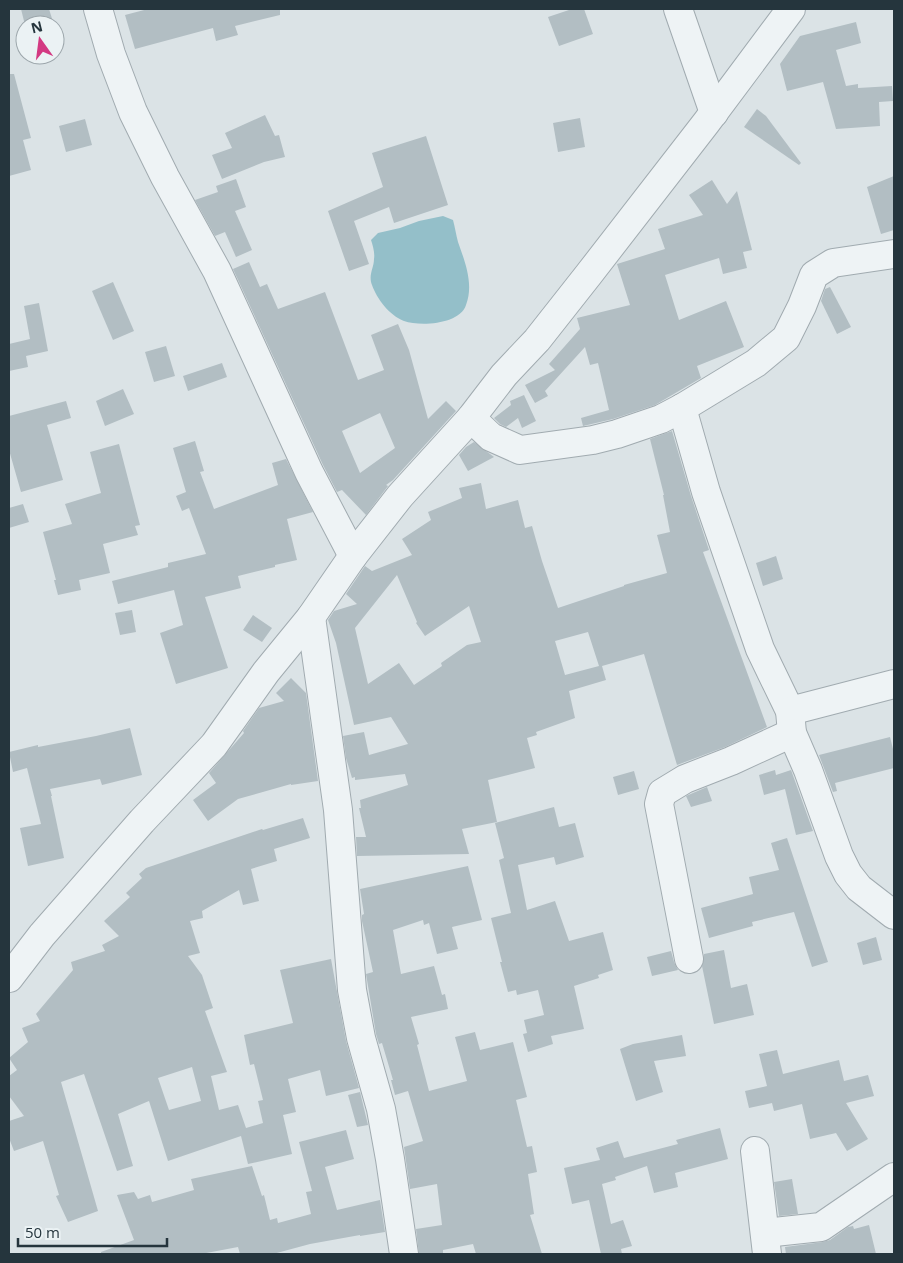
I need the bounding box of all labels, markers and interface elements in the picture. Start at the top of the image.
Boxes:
north arrow [15,15,65,65]
text: N [29,16,45,37]
scale bar [18,1216,166,1248]
text: 50 m [25,1222,60,1242]

